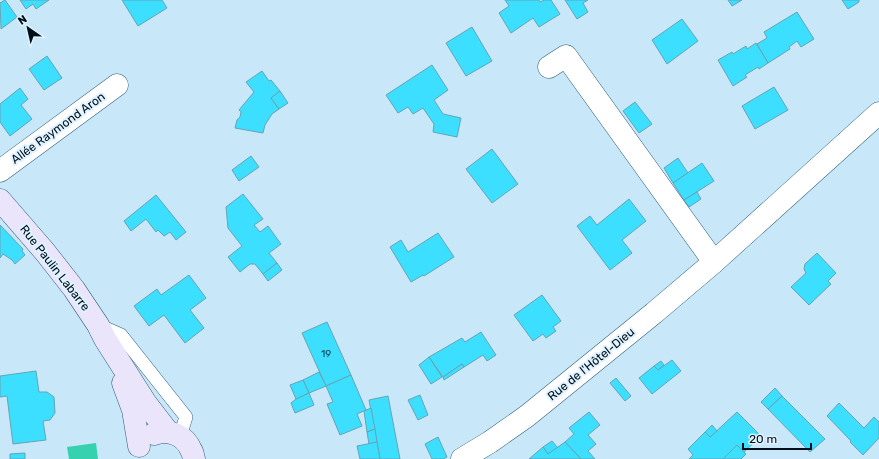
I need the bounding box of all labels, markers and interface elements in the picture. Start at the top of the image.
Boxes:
north arrow [8,8,48,48]
text: N [16,12,30,28]
street label: Allée Raymond Aron [8,89,108,167]
street label: Rue Paulin Labarre [17,222,93,314]
street label: Rue de l'Hôtel-Dieu [545,325,637,403]
house number: 19 [321,348,331,360]
scale bar [743,425,811,451]
text: 20 m [749,432,777,446]

